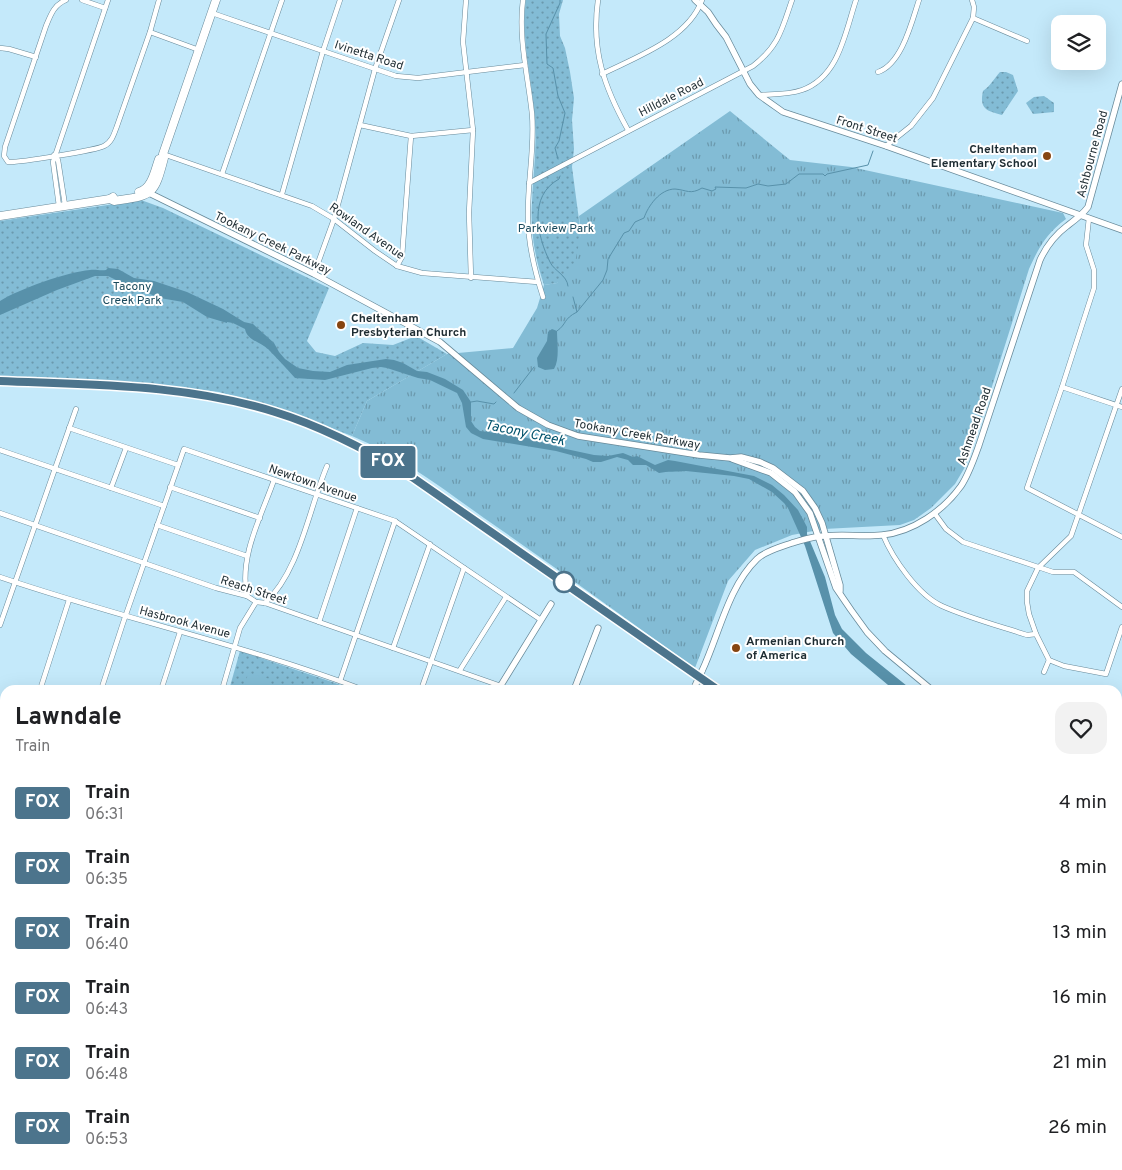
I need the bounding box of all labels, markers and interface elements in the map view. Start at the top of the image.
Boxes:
map controls [1051,15,1106,70]
button: layers [1051,15,1106,70]
street label: Ivinetta Road [332,37,405,75]
street label: Hilldale Road [636,75,707,121]
street label: Ashbourne Road [1074,109,1112,200]
street label: Front Street [834,112,900,147]
place label: Cheltenham Elementary School [931,142,1037,172]
marker: Cheltenham Elementary School [1041,150,1053,162]
street label: Rowland Avenue [326,200,407,264]
street label: Tookany Creek Parkway [211,209,334,279]
park label: Parkview Park [518,221,594,237]
park label: Tacony Creek Park [102,279,162,309]
place label: Cheltenham Presbyterian Church [351,311,466,341]
marker: Cheltenham Presbyterian Church [335,319,347,331]
street label: Ashmead Road [954,385,996,467]
street label: Tookany Creek Parkway [572,416,701,454]
water label: Tacony Creek [483,417,567,450]
line badge: FOX [359,446,417,478]
text: FOX [370,450,406,473]
street label: Newtown Avenue [266,461,359,507]
unlabelled marker [553,571,575,593]
street label: Reach Street [218,573,289,609]
street label: Hasbrook Avenue [138,603,232,643]
place label: Armenian Church of America [746,634,844,664]
marker: Armenian Church of America [730,642,742,654]
button: heart [1055,702,1107,754]
text: Lawndale [15,703,122,733]
text: Train [15,737,50,757]
text: Train [85,781,130,805]
text: FOX [25,791,60,814]
text: 4 min [1059,791,1107,815]
text: 06:31 [85,805,124,825]
text: Train [85,846,130,870]
text: FOX [25,856,60,879]
text: 8 min [1059,856,1107,880]
text: 06:35 [85,870,128,890]
text: Train [85,911,130,935]
text: FOX [25,921,60,944]
text: 13 min [1052,921,1107,945]
text: 06:40 [85,935,129,955]
text: Train [85,976,130,1000]
text: FOX [25,986,60,1009]
text: 16 min [1052,986,1107,1010]
text: 06:43 [85,1000,128,1020]
text: Train [85,1041,130,1065]
text: FOX [25,1051,60,1074]
text: 21 min [1052,1051,1107,1075]
text: 06:48 [85,1065,128,1085]
text: Train [85,1106,130,1130]
text: FOX [25,1116,60,1139]
text: 26 min [1048,1116,1107,1140]
text: 06:53 [85,1130,128,1150]

